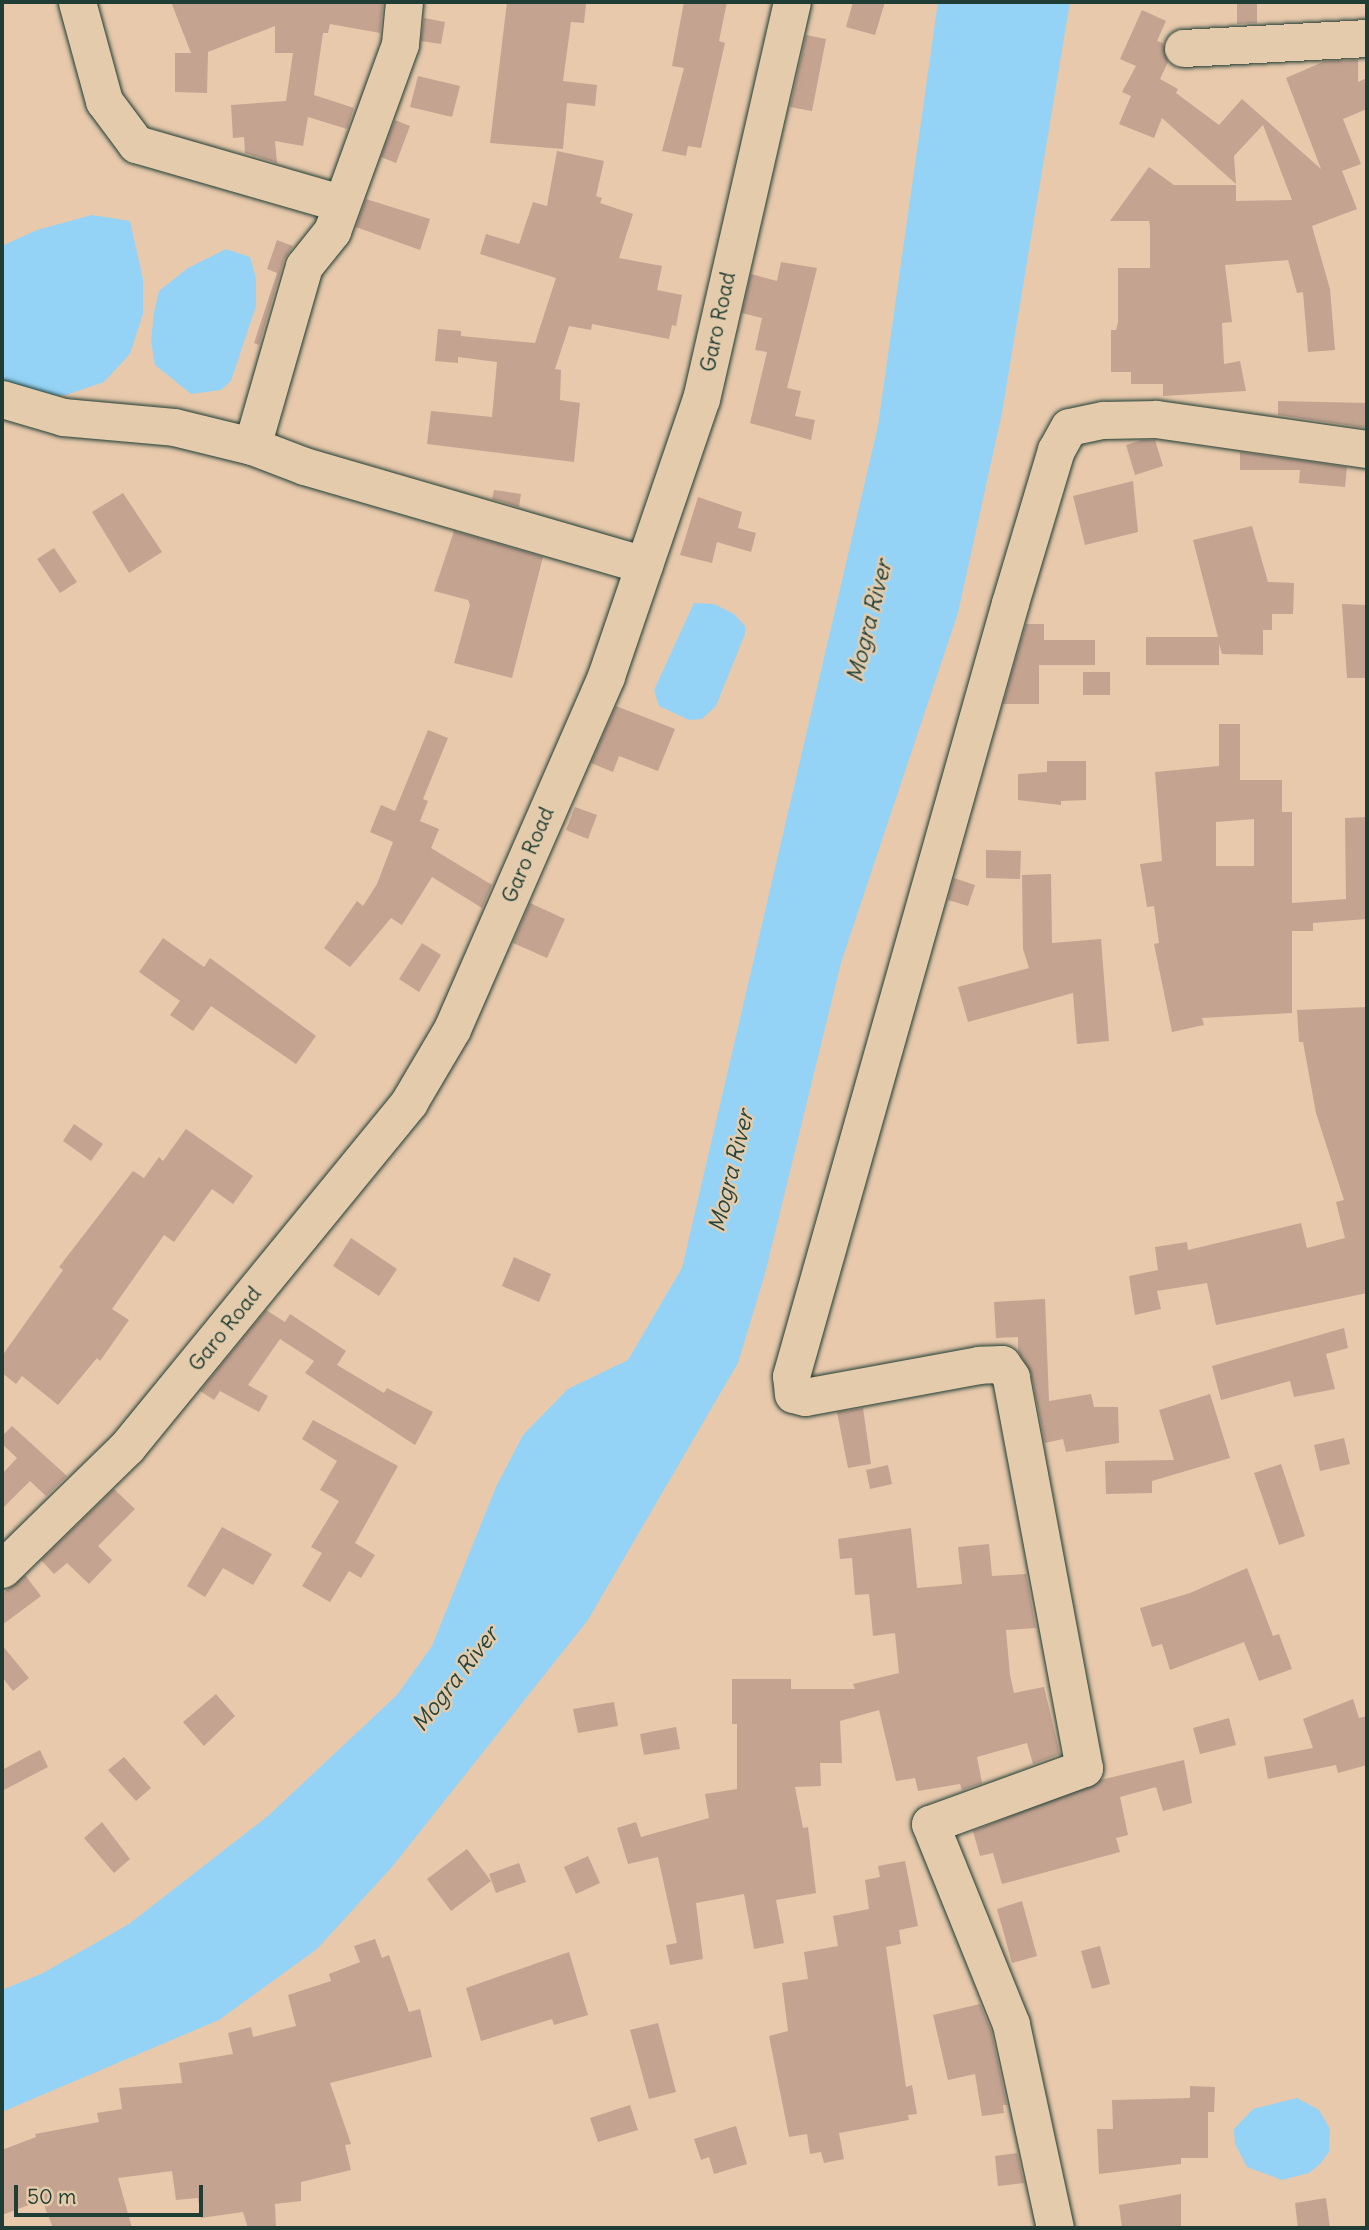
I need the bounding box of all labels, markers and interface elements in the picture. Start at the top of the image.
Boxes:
street label: Garo Road [695,270,741,374]
water label: Mogra River [841,557,897,685]
street label: Garo Road [497,803,559,907]
water label: Mogra River [703,1107,759,1235]
street label: Garo Road [183,1282,267,1376]
water label: Mogra River [406,1621,504,1737]
scale bar [18,2170,206,2214]
text: 50 m [27,2183,76,2210]

